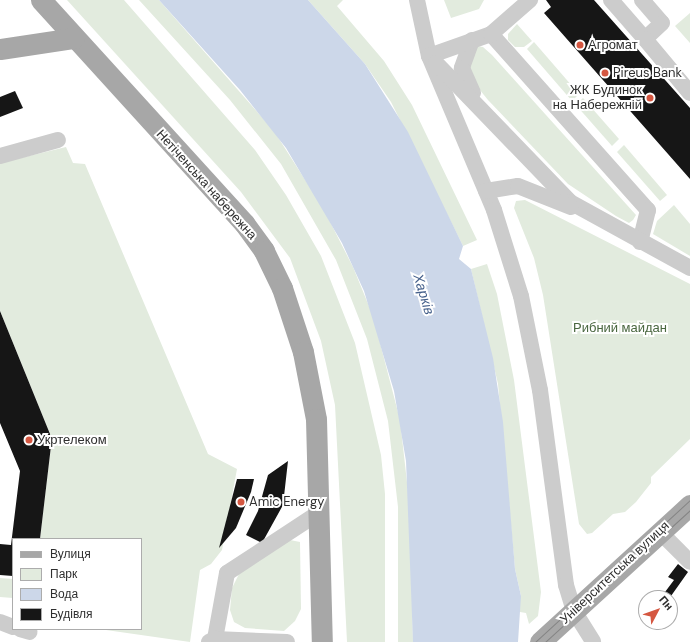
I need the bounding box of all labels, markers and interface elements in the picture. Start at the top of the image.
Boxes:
place label: Агромат [588,37,638,53]
marker: Агромат [575,40,585,50]
place label: Pireus Bank [613,65,682,81]
marker: Pireus Bank [600,68,610,78]
place label: ЖК Будинок на Набережній [553,83,642,114]
marker: ЖК Будинок на Набережній [645,93,655,103]
street label: Нетіченська набережна [153,127,259,243]
water label: Харків [410,271,438,317]
park label: Рибний майдан [573,320,667,336]
place label: Укртелеком [37,432,107,448]
marker: Укртелеком [24,435,34,445]
place label: Amic Energy [249,494,325,510]
marker: Amic Energy [236,497,246,507]
street label: Університетська вулиця [557,518,673,628]
legend [12,538,142,630]
text: Вулиця [50,546,91,562]
text: Парк [50,566,77,582]
text: Вода [50,586,78,602]
north arrow [638,590,678,630]
text: Пн [656,593,676,613]
text: Будівля [50,606,92,622]

